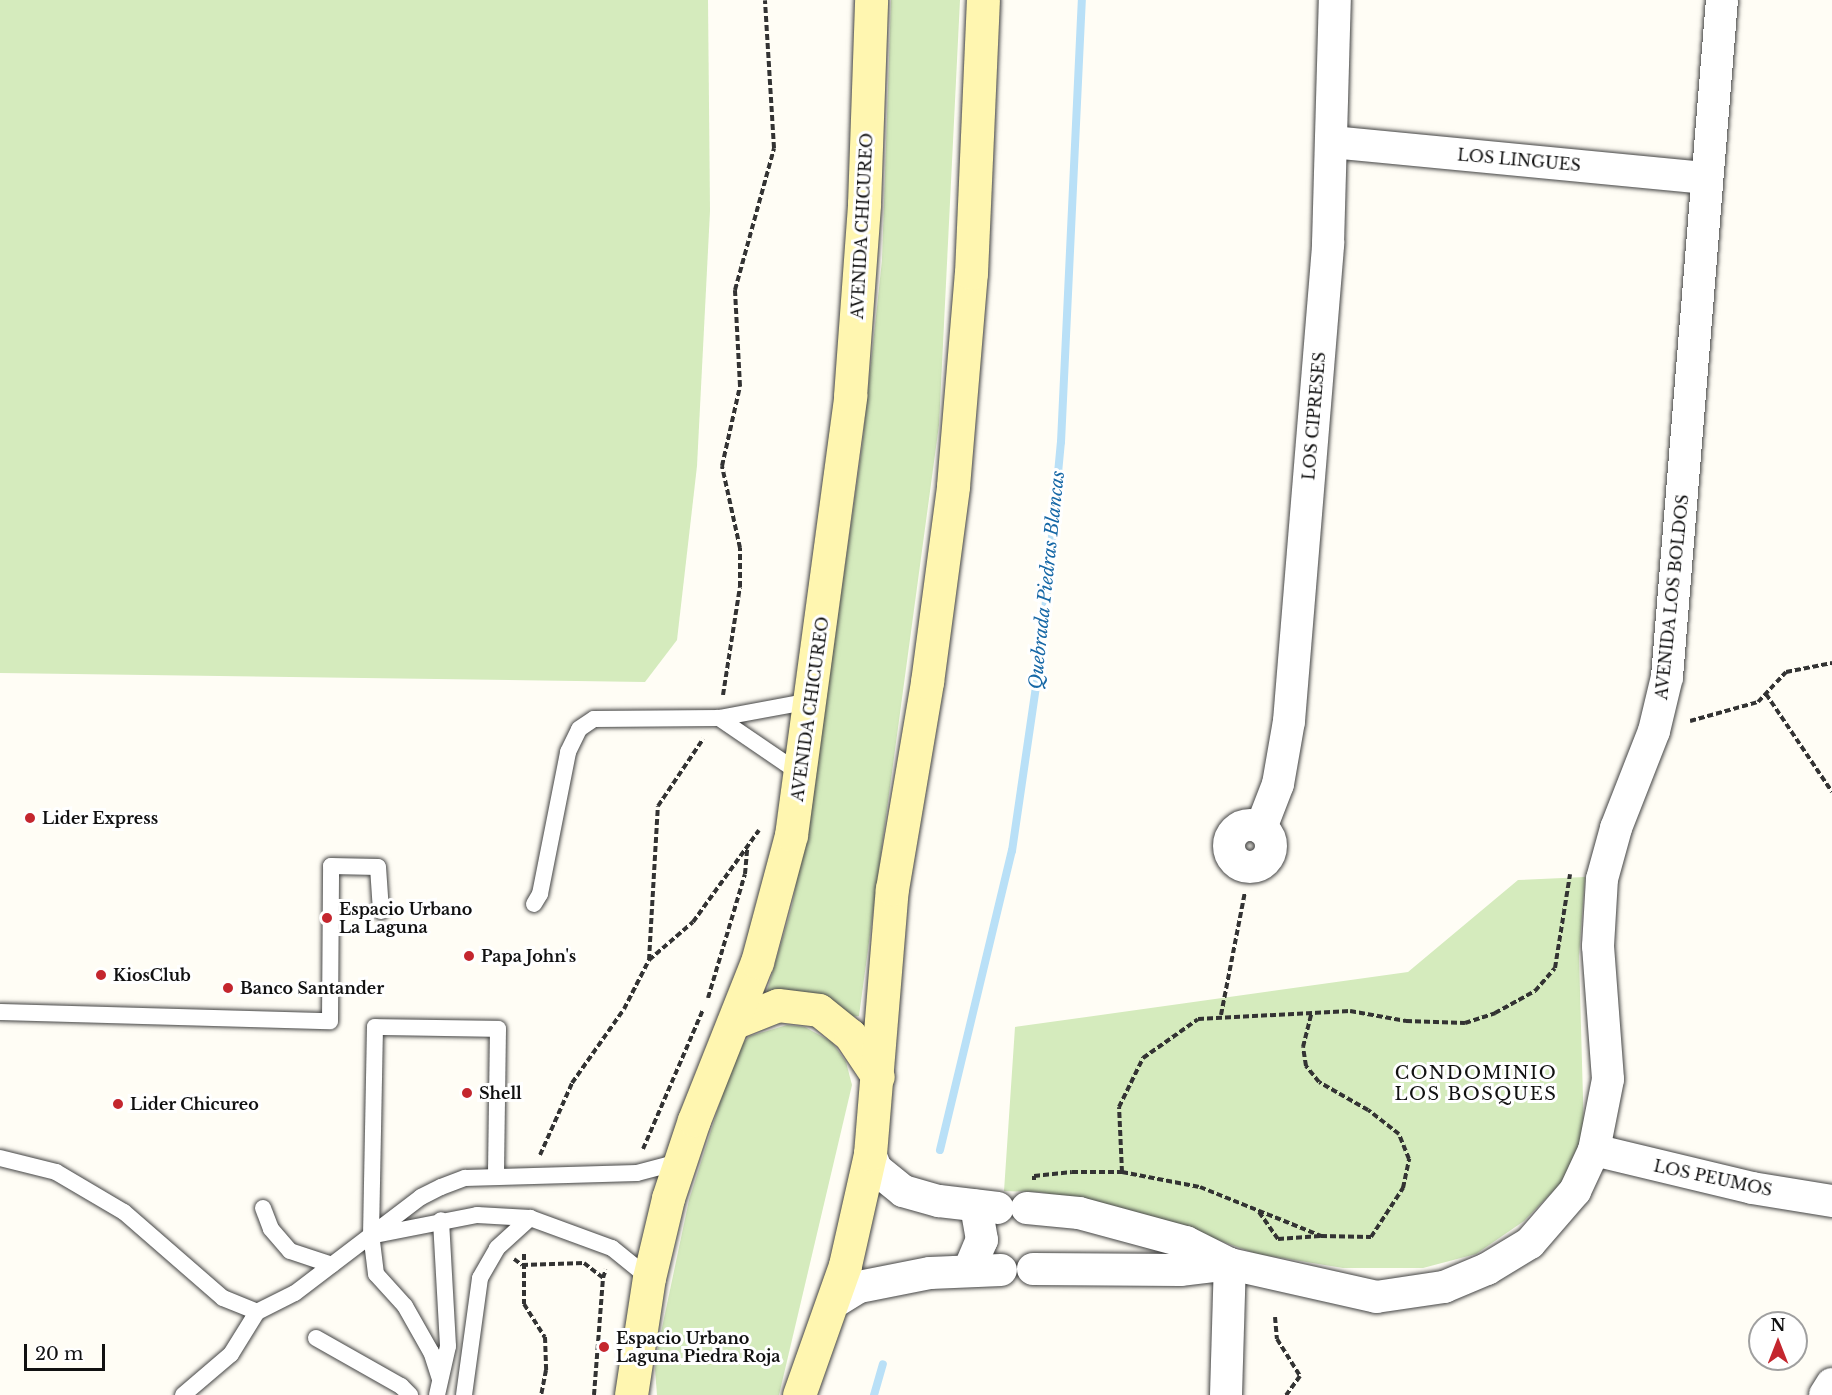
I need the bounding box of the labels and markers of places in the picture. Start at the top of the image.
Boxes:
place label: Lider Express [42,808,158,828]
marker: Lider Express [23,811,37,825]
place label: Espacio Urbano La Laguna [339,899,472,937]
marker: Espacio Urbano La Laguna [320,911,334,925]
place label: Papa John's [481,946,576,966]
marker: Papa John's [462,949,476,963]
place label: KiosClub [113,965,191,985]
marker: KiosClub [94,968,108,982]
place label: Banco Santander [240,978,384,998]
marker: Banco Santander [221,981,235,995]
place label: Shell [479,1083,522,1103]
marker: Shell [460,1086,474,1100]
place label: Lider Chicureo [130,1094,259,1114]
marker: Lider Chicureo [111,1097,125,1111]
place label: Espacio Urbano Laguna Piedra Roja [616,1328,780,1366]
marker: Espacio Urbano Laguna Piedra Roja [597,1340,611,1354]

